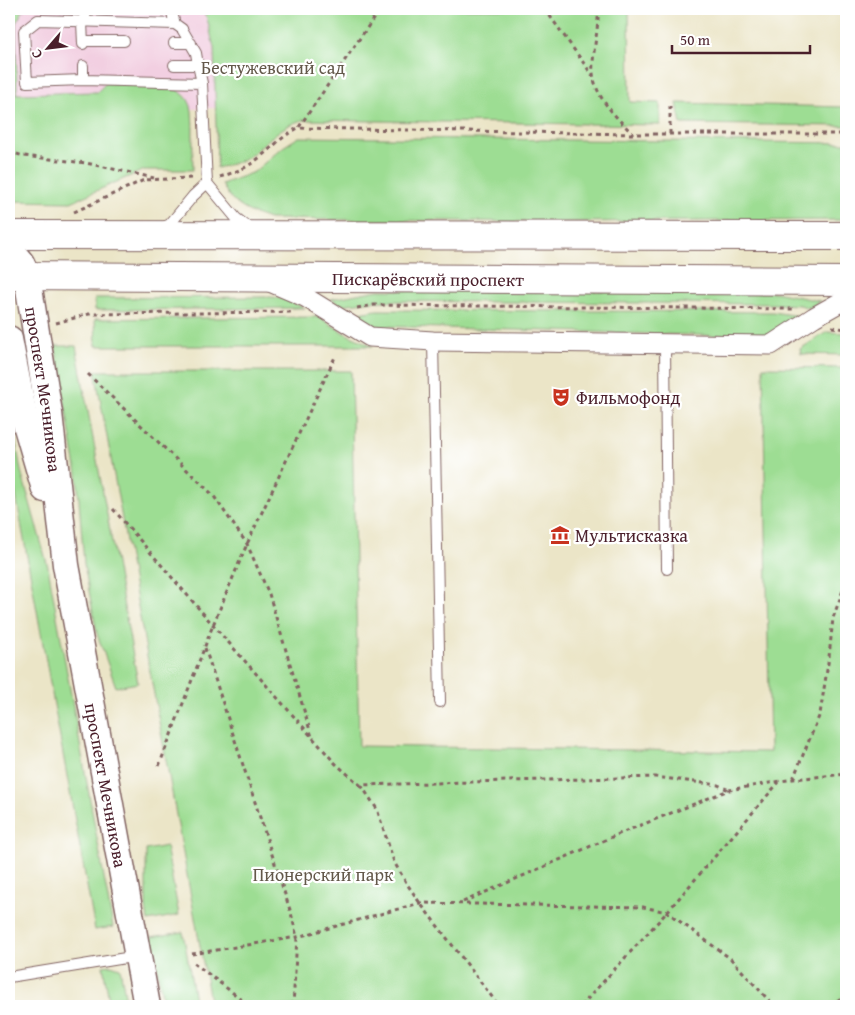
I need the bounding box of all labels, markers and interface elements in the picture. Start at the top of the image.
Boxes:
north arrow [22,22,72,72]
scale bar [672,22,810,54]
text: 50 m [680,29,711,50]
text: С [26,46,47,62]
park label: Бестужевский сад [201,54,345,81]
street label: Пискарёвский проспект [332,264,524,293]
street label: проспект Мечникова [19,304,69,474]
place label: Фильмофонд [576,384,681,411]
theatre icon: Фильмофонд [550,386,572,408]
place label: Мультисказка [575,522,688,549]
museum icon: Мультисказка [549,524,571,546]
street label: проспект Мечникова [78,700,135,870]
park label: Пионерский парк [253,861,394,888]

